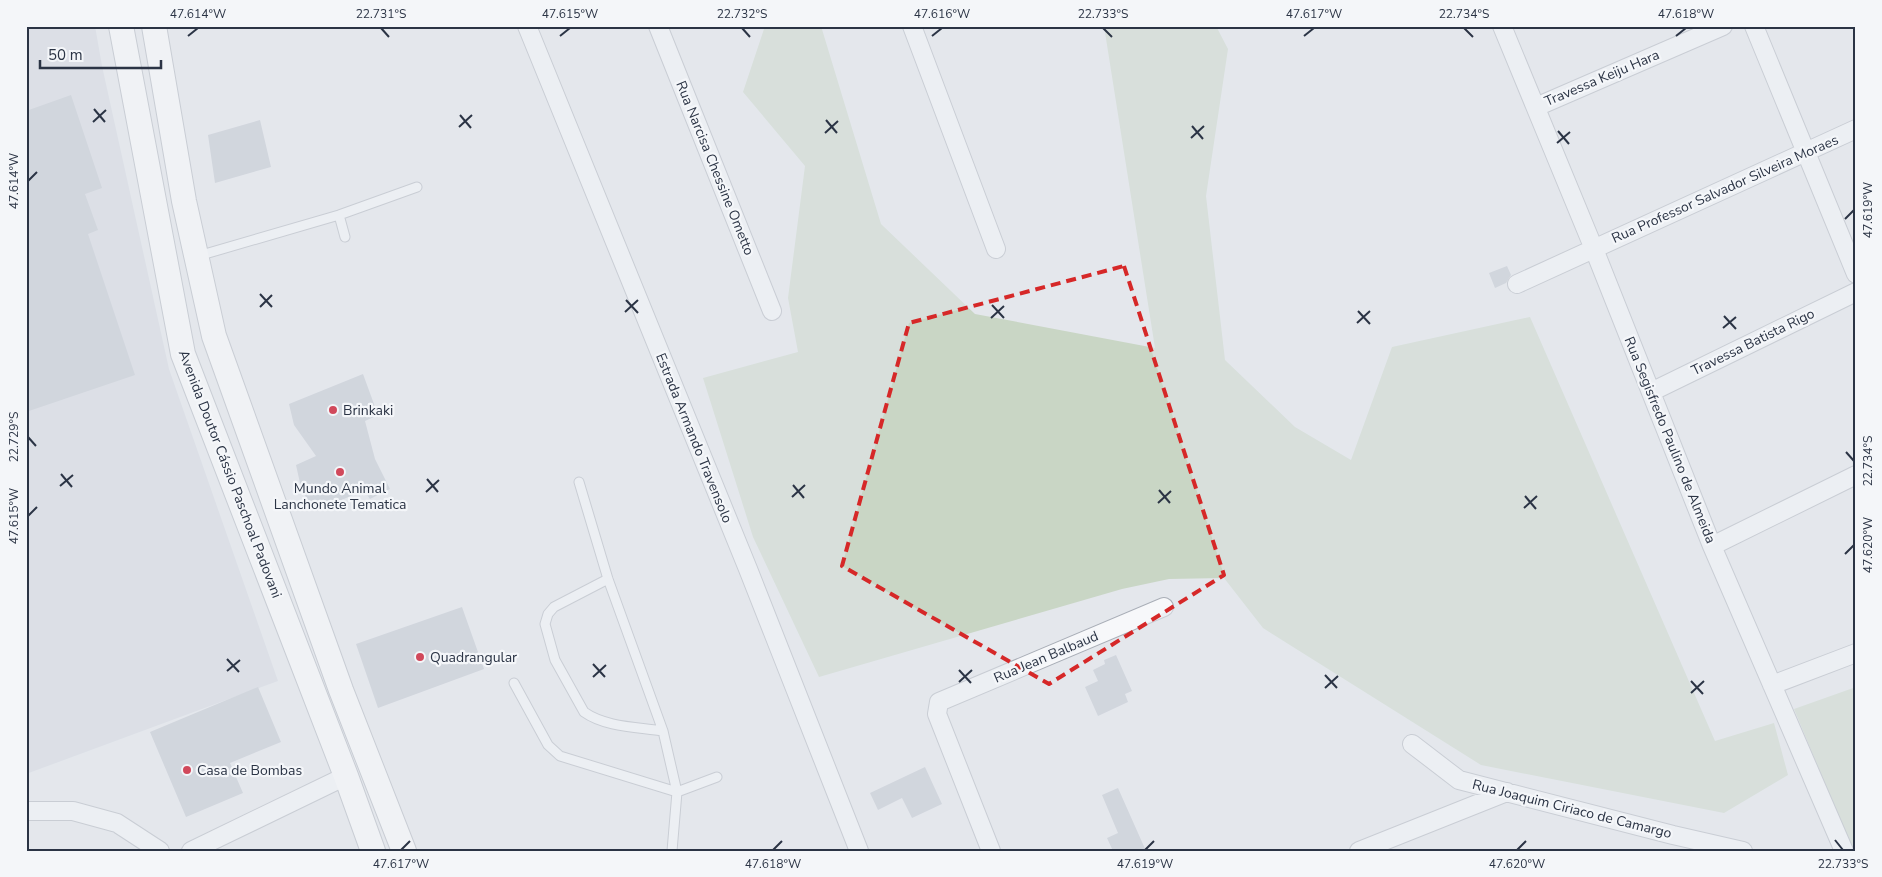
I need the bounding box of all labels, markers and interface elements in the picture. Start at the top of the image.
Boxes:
text: 47.614°W [170,6,226,22]
text: 22.731°S [356,6,406,22]
text: 47.615°W [542,6,598,22]
text: 22.732°S [717,6,767,22]
text: 47.616°W [914,6,970,22]
text: 22.733°S [1078,6,1128,22]
text: 47.617°W [1286,6,1342,22]
text: 22.734°S [1439,6,1489,22]
text: 47.618°W [1658,6,1714,22]
scale bar [40,38,161,70]
text: 50 m [48,45,83,65]
street label: Travessa Keiju Hara [1542,45,1662,111]
street label: Rua Narcisa Chessine Ometto [671,78,759,258]
street label: Rua Professor Salvador Silveira Moraes [1609,130,1842,248]
text: 47.614°W [6,153,22,209]
text: 47.619°W [1860,182,1876,238]
street label: Travessa Batista Rigo [1688,304,1818,380]
street label: Rua Segisfredo Paulino de Almeida [1620,334,1720,546]
street label: Avenida Doutor Cássio Paschoal Padovani [174,347,286,601]
street label: Estrada Armando Travensolo [651,350,737,526]
place label: Brinkaki [343,401,393,420]
marker: Brinkaki [327,404,339,416]
text: 22.729°S [6,412,22,462]
text: 22.734°S [1860,436,1876,486]
marker: Mundo Animal Lanchonete Tematica [334,466,346,478]
place label: Mundo Animal Lanchonete Tematica [274,479,406,514]
text: 47.615°W [6,488,22,544]
text: 47.620°W [1860,517,1876,573]
street label: Rua Jean Balbaud [991,626,1101,688]
place label: Quadrangular [430,648,517,667]
marker: Quadrangular [414,651,426,663]
place label: Casa de Bombas [197,761,302,780]
marker: Casa de Bombas [181,764,193,776]
street label: Rua Joaquim Ciriaco de Camargo [1470,775,1674,843]
text: 47.617°W [373,856,429,872]
text: 47.618°W [745,856,801,872]
text: 47.619°W [1117,856,1173,872]
text: 47.620°W [1489,856,1545,872]
text: 22.733°S [1818,856,1868,872]

